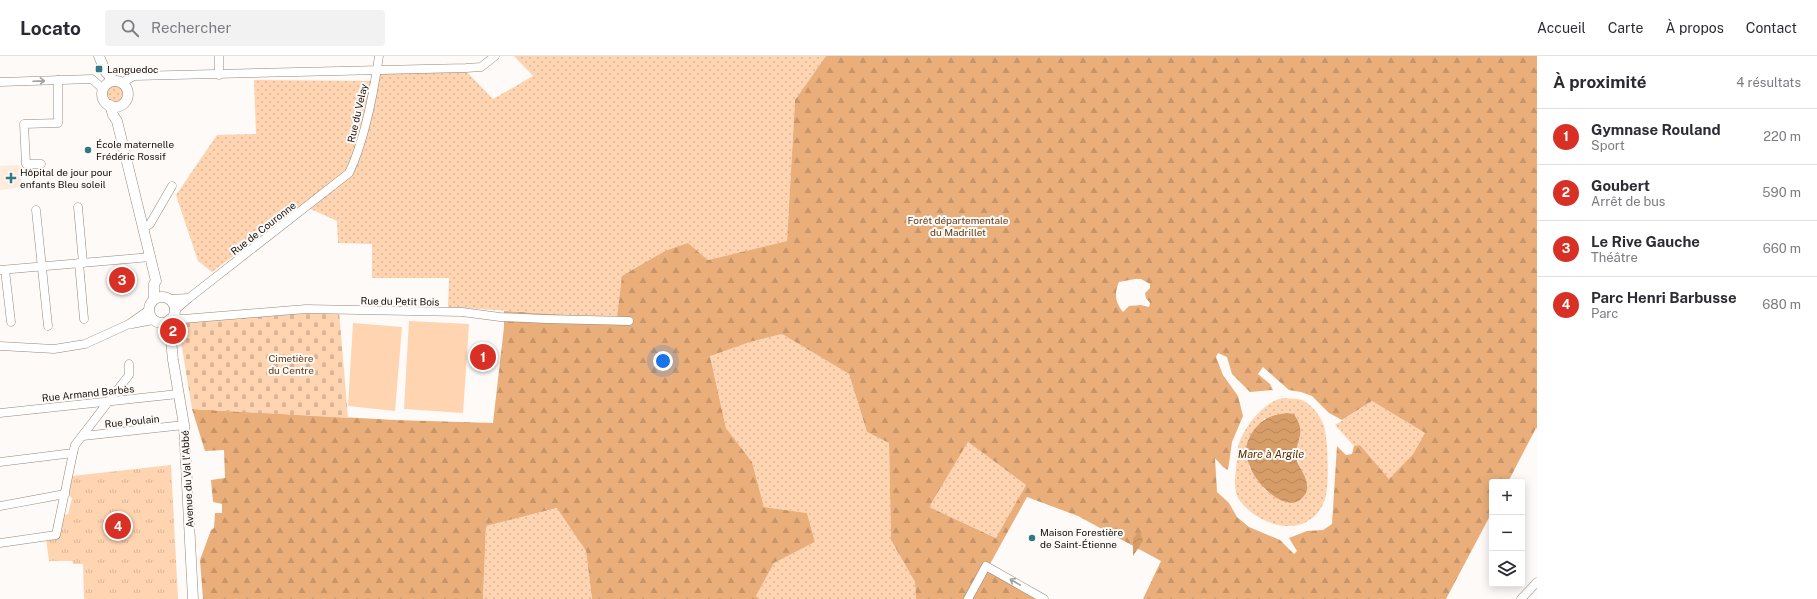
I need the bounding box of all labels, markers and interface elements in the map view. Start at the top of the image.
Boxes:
search box [105,10,385,46]
text: Locato [20,17,81,39]
icon: search [119,17,141,39]
text: Rechercher [151,19,231,36]
text: Accueil [1537,20,1586,36]
text: Carte [1608,20,1644,36]
text: À propos [1666,20,1724,36]
text: Contact [1746,20,1797,36]
place label: Languedoc [107,63,159,75]
marker: Languedoc [94,64,104,74]
text: À proximité [1553,72,1647,92]
text: 4 résultats [1736,75,1801,90]
one-way arrow [32,77,45,84]
street label: Rue du Velay [344,82,370,144]
text: Gymnase Rouland [1591,121,1721,138]
text: 1 [1563,129,1569,144]
text: 220 m [1763,129,1801,144]
place label: École maternelle Frédéric Rossif [96,138,174,162]
text: Sport [1591,138,1625,153]
marker: École maternelle Frédéric Rossif [83,145,93,155]
place label: Hôpital de jour pour enfants Bleu soleil [20,166,112,190]
marker: Hôpital de jour pour enfants Bleu soleil [5,172,17,184]
text: Goubert [1591,177,1650,194]
text: 2 [1562,185,1570,200]
text: 590 m [1762,185,1801,200]
text: Arrêt de bus [1591,194,1665,209]
street label: Rue de Couronne [228,199,298,257]
park label: Forêt départementale du Madrillet [908,214,1009,238]
text: Le Rive Gauche [1591,233,1700,250]
text: 3 [1562,241,1570,256]
text: 660 m [1763,241,1801,256]
text: Théâtre [1591,250,1638,265]
pin: 3 [109,265,135,295]
text: Parc Henri Barbusse [1591,289,1737,306]
street label: Rue du Petit Bois [360,294,440,308]
text: 4 [1562,297,1570,312]
text: 680 m [1762,297,1801,312]
text: Parc [1591,306,1618,321]
pin: 2 [160,316,186,346]
pin: 1 [470,342,496,372]
your location [653,351,673,371]
park label: Cimetière du Centre [268,352,314,376]
street label: Rue Armand Barbès [41,382,135,404]
street label: Rue Poulain [104,412,160,430]
street label: Avenue du Val l'Abbé [178,430,196,528]
water label: Mare à Argile [1238,448,1304,460]
map controls [1489,479,1525,587]
button: + [1489,479,1525,515]
pin: 4 [105,511,131,541]
button: − [1489,515,1525,551]
place label: Maison Forestière de Saint-Étienne [1040,526,1123,550]
marker: Maison Forestière de Saint-Étienne [1027,533,1037,543]
button: layers [1489,551,1525,587]
one-way arrow [1009,578,1021,586]

